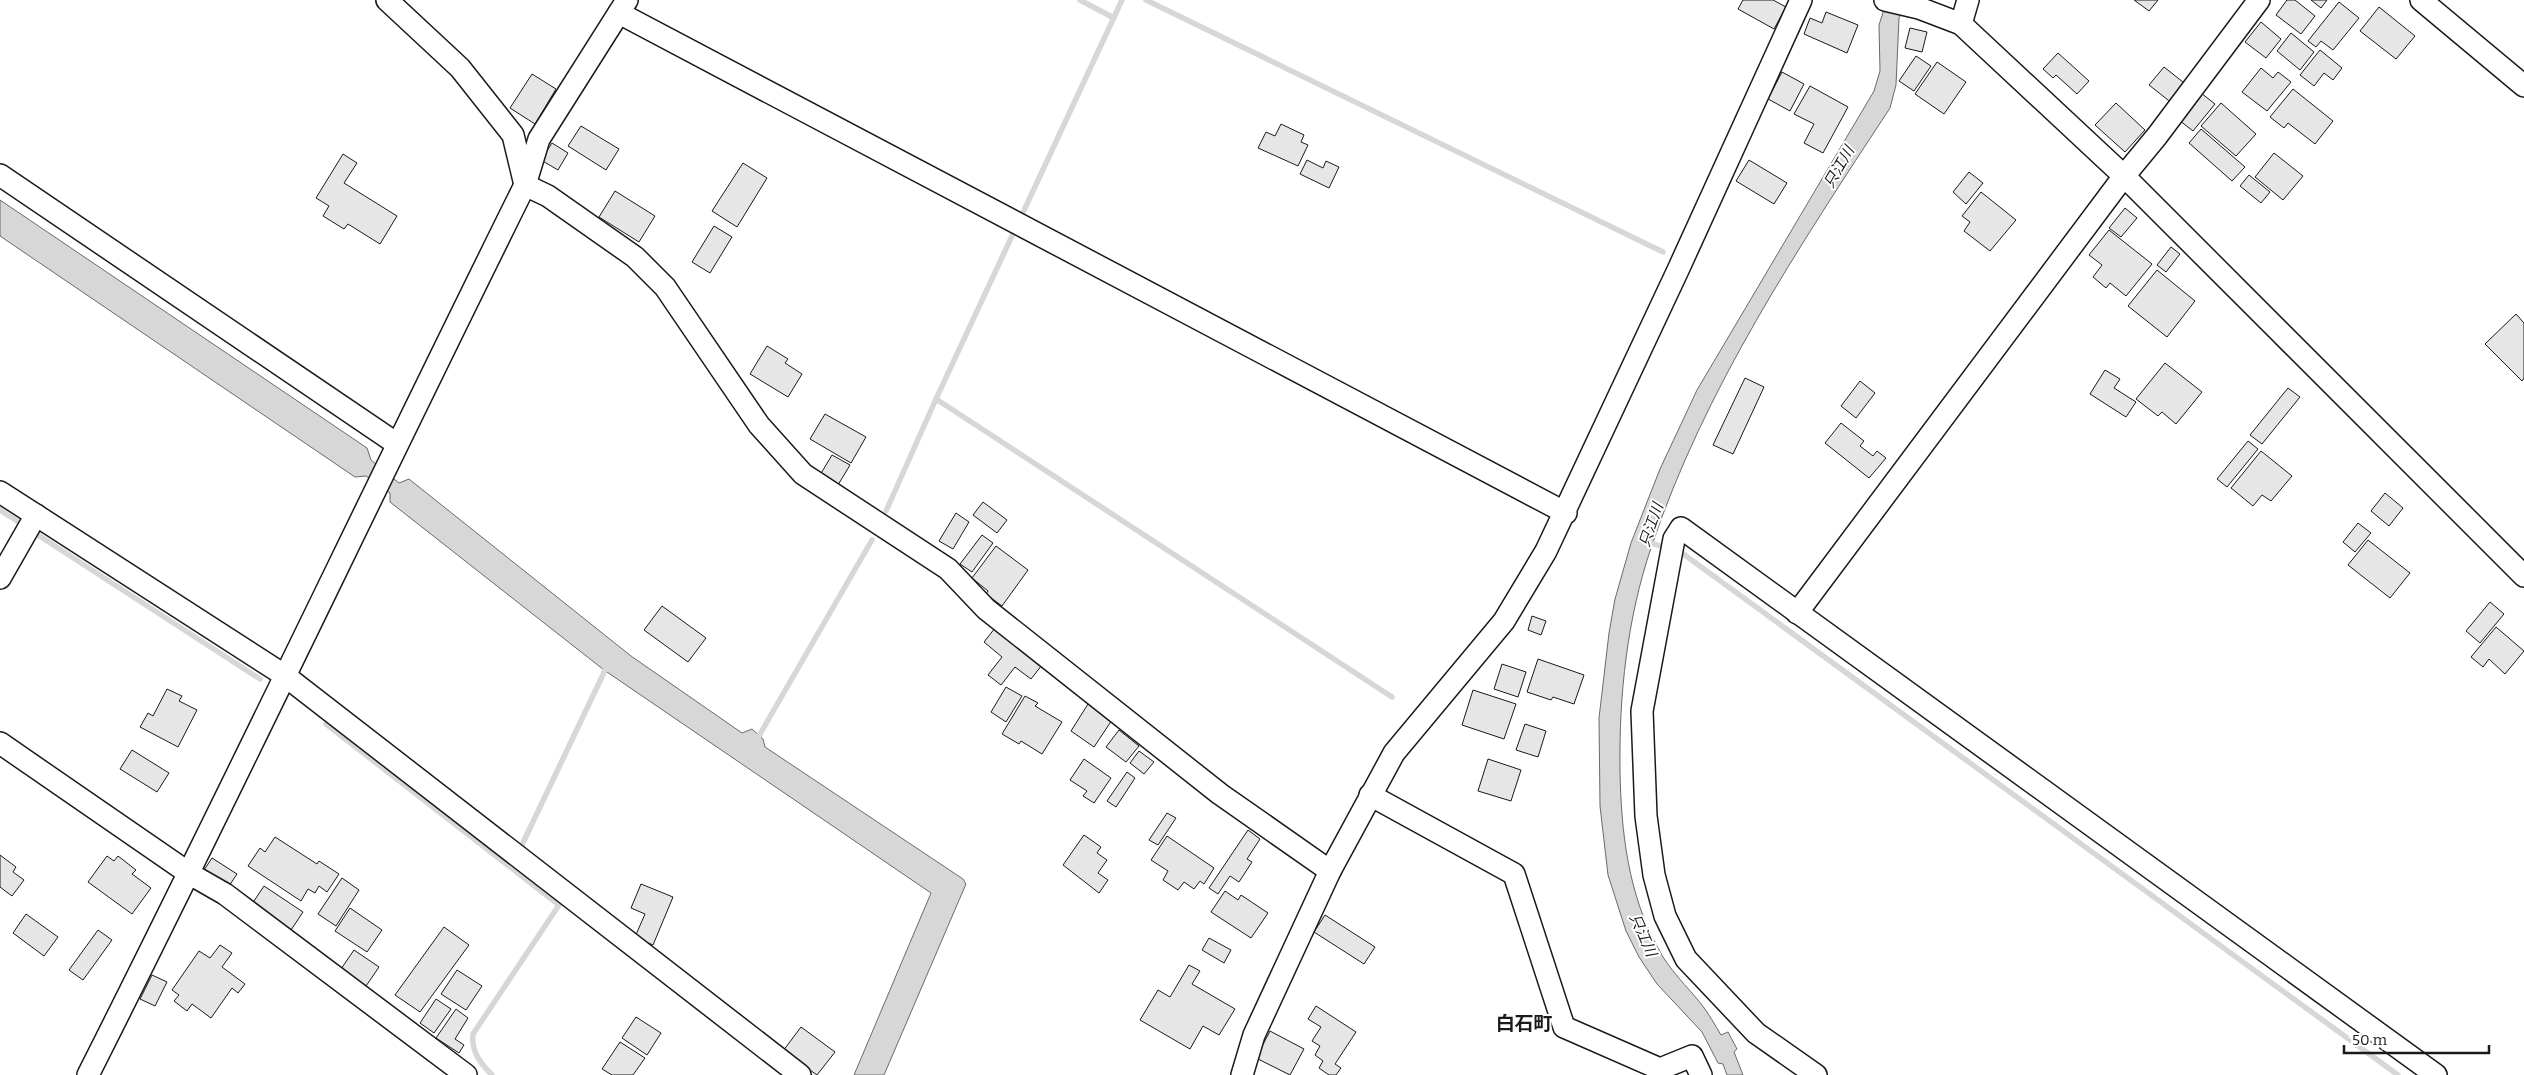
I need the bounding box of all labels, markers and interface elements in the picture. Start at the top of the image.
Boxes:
water label: 只江川 [1820,141,1859,191]
water label: 只江川 [1635,499,1667,549]
water label: 只江川 [1626,911,1661,961]
district label: 白石町 [1495,1012,1553,1035]
scale bar [2344,1022,2489,1054]
text: 50 m [2352,1031,2388,1049]

